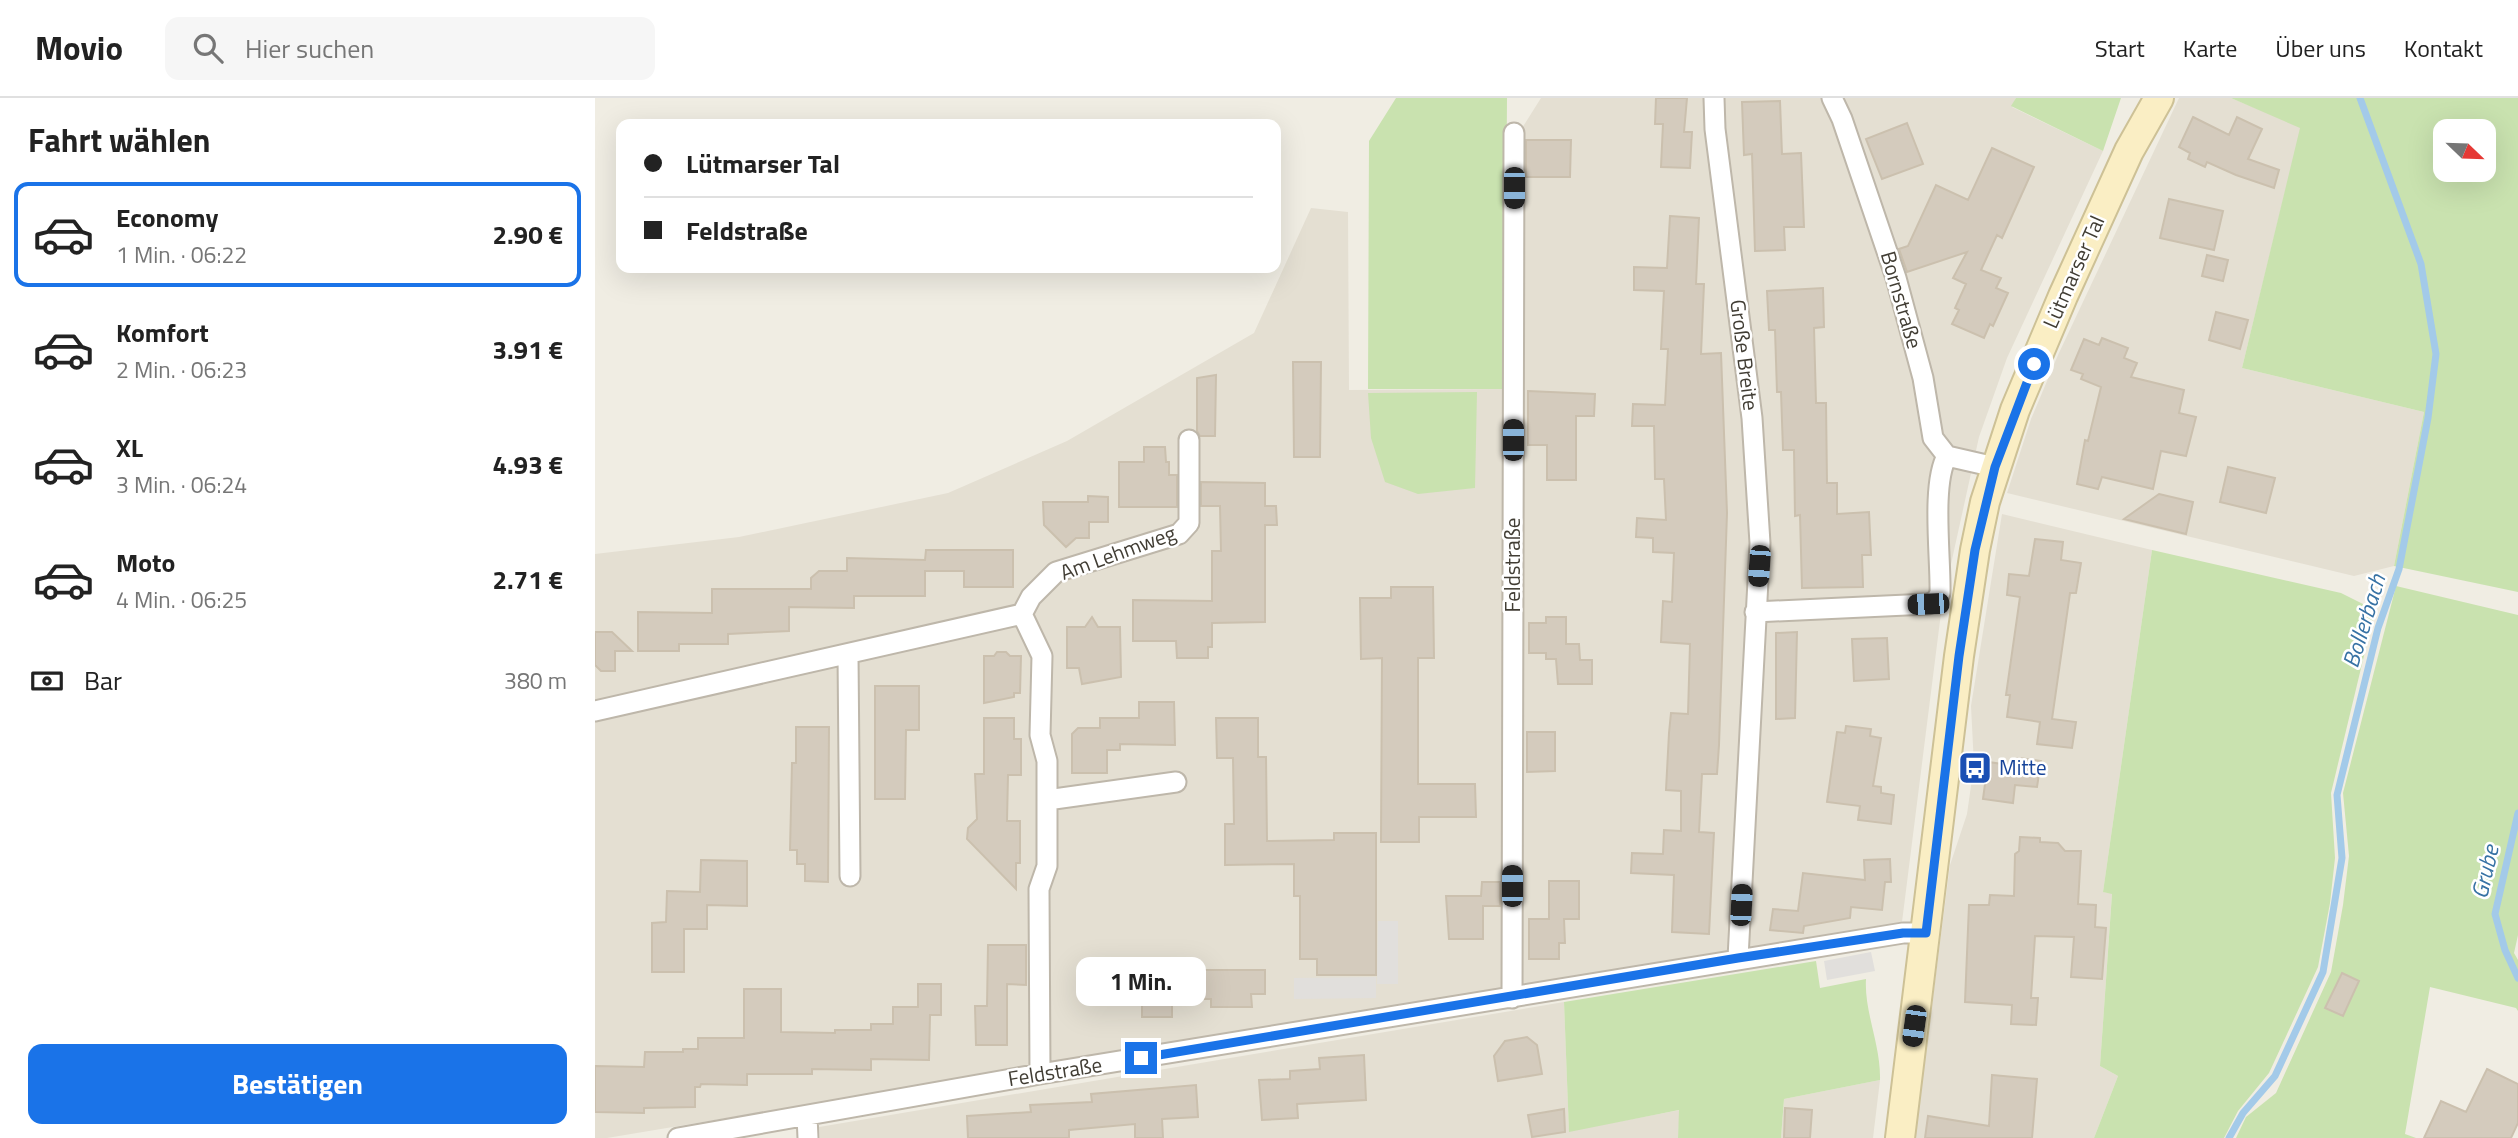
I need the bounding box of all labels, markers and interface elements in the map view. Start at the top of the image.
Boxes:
search box [165,17,655,80]
text: Movio [35,23,123,73]
icon: search [189,29,227,67]
text: Hier suchen [245,29,374,68]
text: Start [2095,30,2145,66]
text: Karte [2183,30,2237,66]
text: Über uns [2275,30,2366,66]
text: Kontakt [2404,30,2483,66]
text: Fahrt wählen [28,116,211,164]
north arrow [2433,119,2495,182]
map controls [2433,119,2496,182]
text: Lütmarser Tal [686,144,840,183]
car [1504,167,1525,209]
text: Economy [116,198,218,237]
icon: car [32,203,95,266]
street label: Lütmarser Tal [2034,210,2112,333]
text: Feldstraße [686,211,808,250]
text: 2.90 € [492,215,563,254]
text: 1 Min. · 06:22 [116,237,247,272]
street label: Bornstraße [1873,247,1931,352]
street label: Große Breite [1722,298,1768,412]
text: Komfort [116,313,209,352]
icon: car [32,318,95,381]
text: 3.91 € [492,330,563,369]
route start [2018,348,2050,380]
text: 2 Min. · 06:23 [116,352,247,387]
car [1503,419,1524,461]
text: XL [116,428,143,467]
icon: car [32,433,95,496]
text: 4.93 € [492,445,563,484]
text: 3 Min. · 06:24 [116,467,247,502]
street label: Am Lehmweg [1055,516,1180,588]
street label: Feldstraße [1496,518,1528,612]
text: Moto [116,543,175,582]
car [1748,544,1771,588]
icon: car [32,548,95,611]
text: 2.71 € [492,560,563,599]
water label: Bollerbach [2333,569,2394,672]
text: 4 Min. · 06:25 [116,582,247,617]
car [1907,593,1950,615]
text: Bar [84,661,122,700]
icon: cash [28,662,66,700]
text: 380 m [504,663,567,698]
bus stop icon: Mitte [1956,749,1994,787]
place label: Mitte [1999,751,2047,783]
water label: Grube [2461,840,2508,902]
car [1502,865,1523,907]
car [1730,883,1753,927]
callout: 1 Min. [1076,956,1206,1006]
text: 1 Min. [1110,964,1172,999]
car [1901,1004,1928,1048]
route end [1125,1042,1157,1074]
button: Bestätigen [28,1044,567,1124]
street label: Feldstraße [1006,1048,1104,1094]

